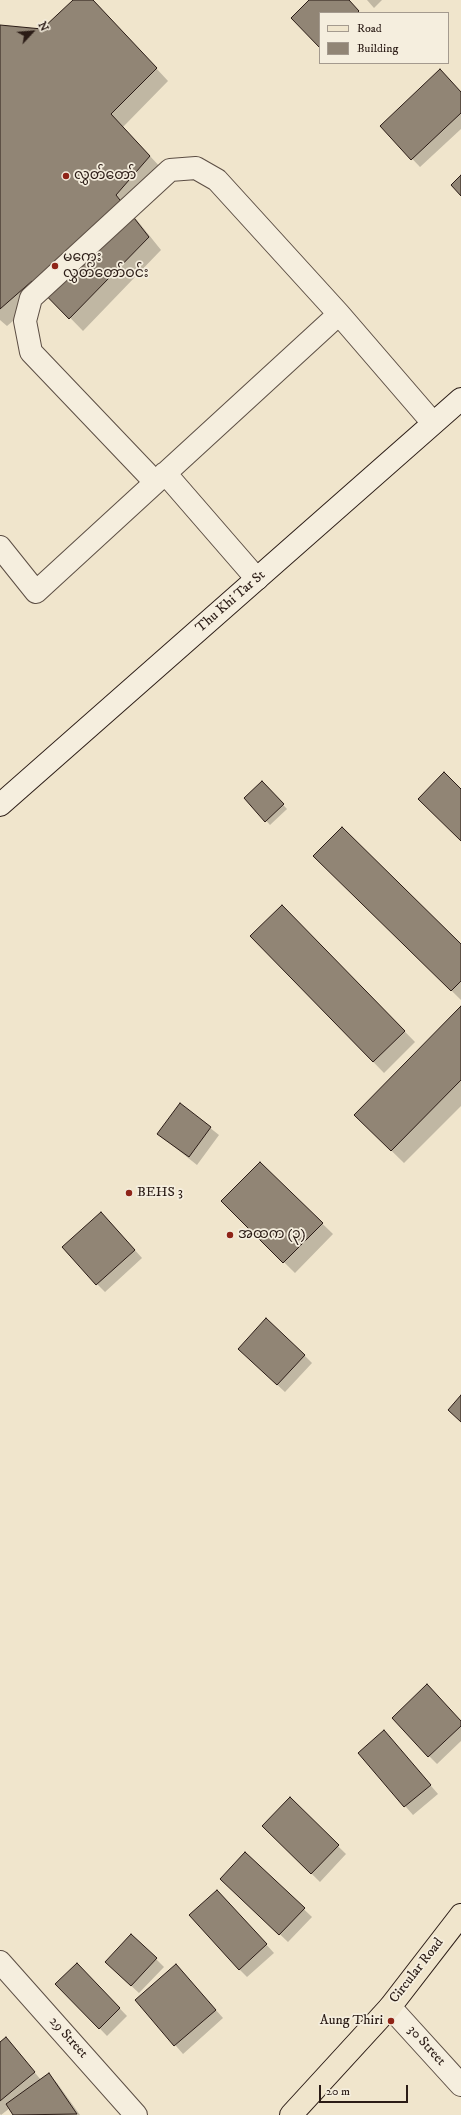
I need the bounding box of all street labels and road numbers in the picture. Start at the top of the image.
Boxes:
street label: Thu Khi Tar St [193,567,269,637]
street label: Circular Road [386,1935,448,2007]
street label: 29 Street [45,2014,91,2062]
street label: 30 Street [403,2022,449,2070]

